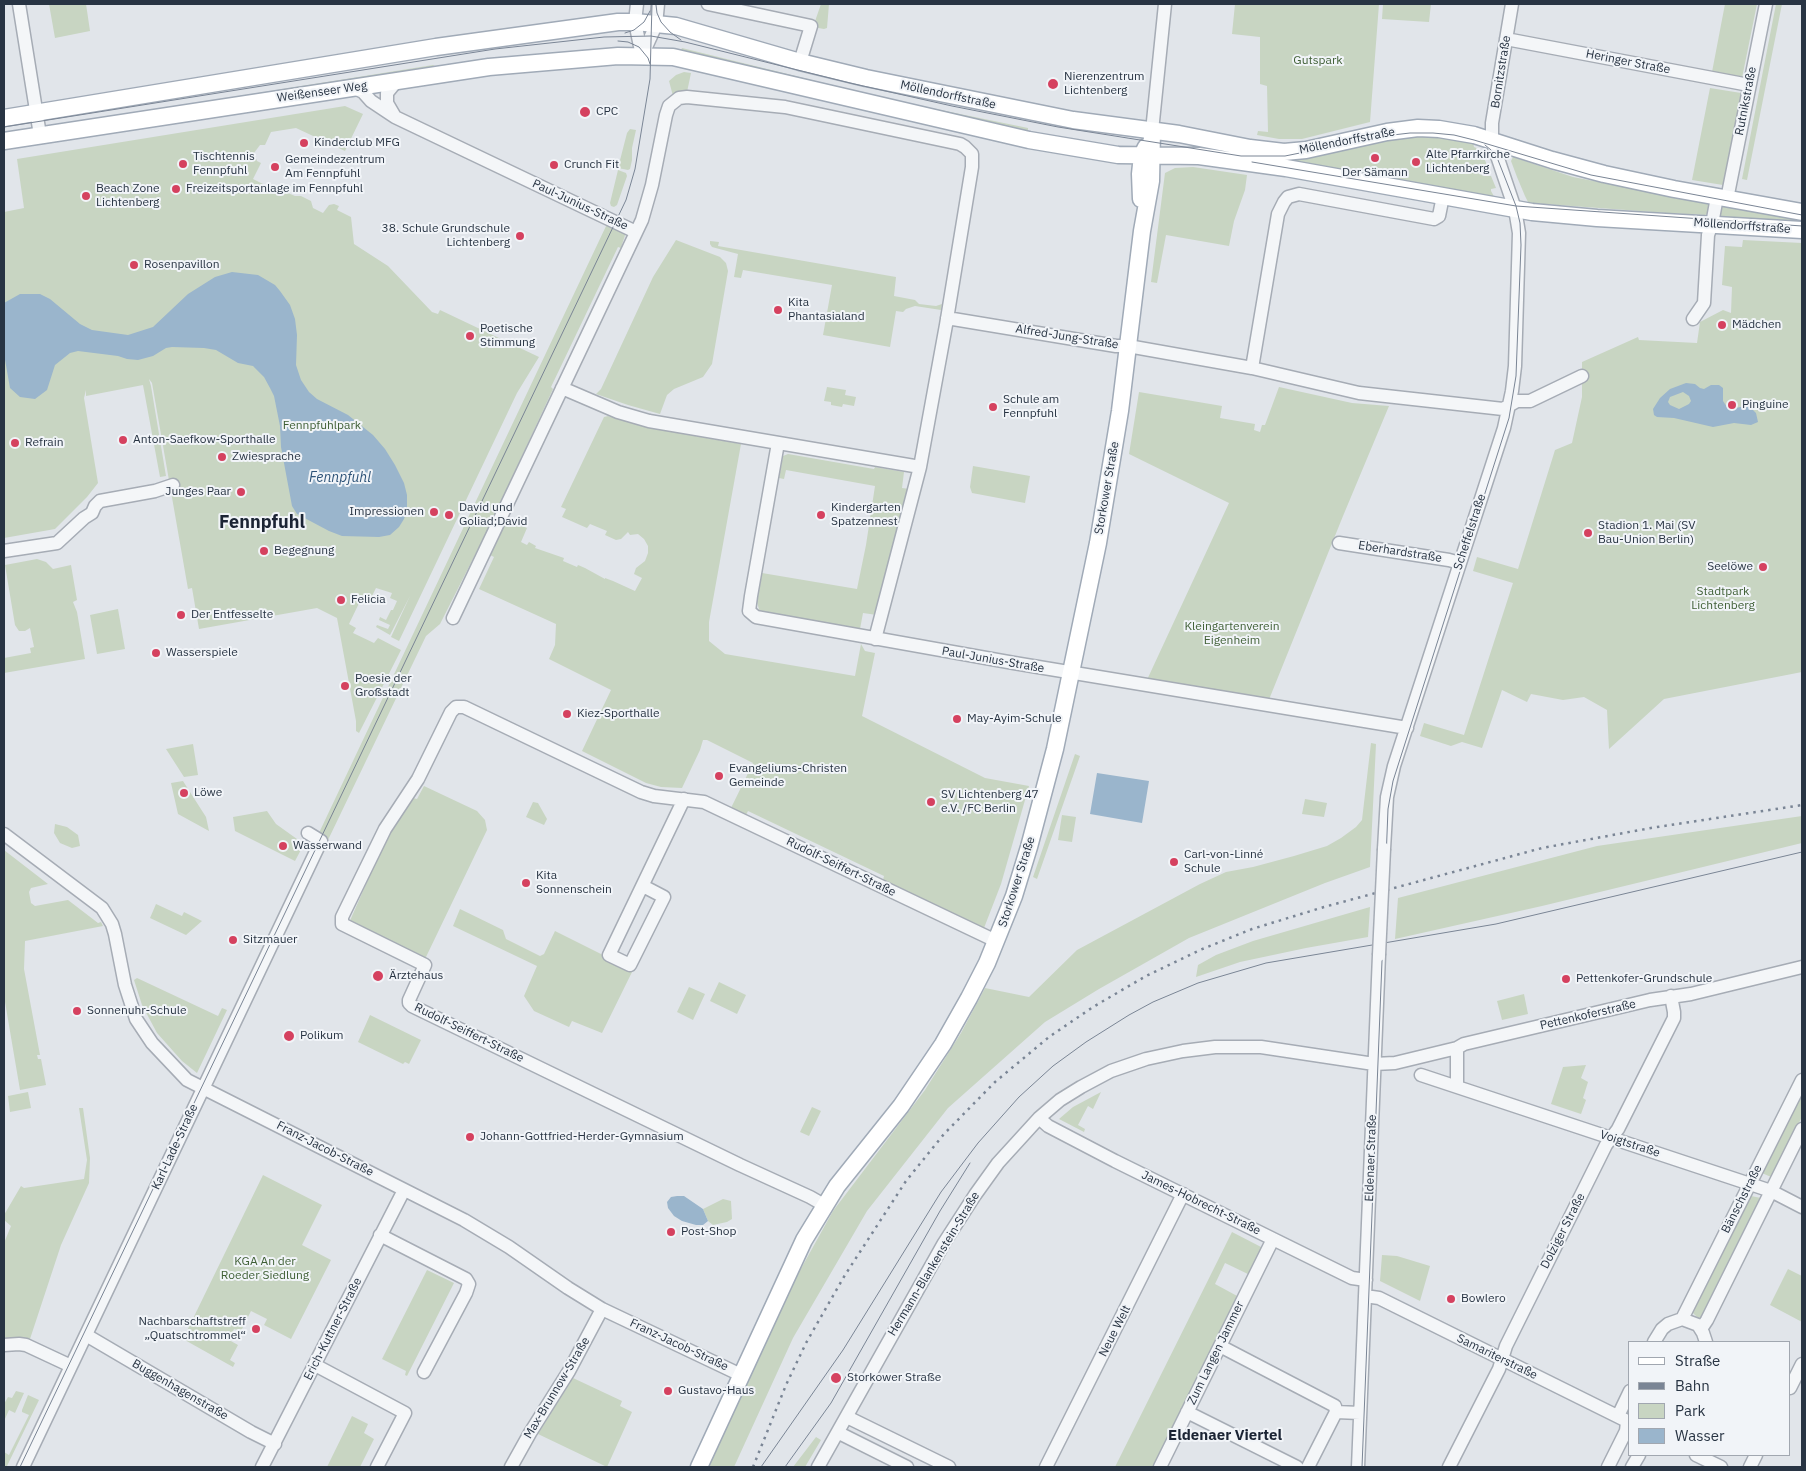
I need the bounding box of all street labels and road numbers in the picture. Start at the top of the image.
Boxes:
street label: Bornitzstraße [1488,35,1514,109]
street label: Heringer Straße [1585,47,1671,77]
street label: Rutnikstraße [1732,65,1760,137]
street label: Möllendorffstraße [899,78,997,112]
street label: Weißenseer Weg [276,79,368,105]
street label: Möllendorffstraße [1298,125,1396,157]
street label: Paul-Junius-Straße [530,176,630,234]
street label: Möllendorffstraße [1693,215,1791,237]
street label: Alfred-Jung-Straße [1015,322,1119,352]
street label: Storkower Straße [1092,440,1122,536]
street label: Scheffelstraße [1451,492,1489,572]
street label: Eberhardstraße [1357,538,1443,566]
street label: Paul-Junius-Straße [941,644,1045,676]
street label: Rudolf-Seiffert-Straße [784,834,898,900]
street label: Storkower Straße [996,835,1038,929]
street label: Pettenkoferstraße [1539,997,1637,1033]
street label: Rudolf-Seiffert-Straße [412,1000,526,1066]
street label: Karl-Lade-Straße [149,1102,201,1192]
street label: Eldenaer Straße [1362,1114,1380,1202]
street label: Franz-Jacob-Straße [274,1118,376,1180]
street label: Voigtstraße [1598,1128,1662,1160]
street label: Bänschstraße [1719,1162,1765,1236]
street label: James-Hobrecht-Straße [1139,1168,1263,1238]
street label: Hermann-Blankenstein-Straße [885,1189,983,1339]
street label: Dolziger Straße [1538,1191,1588,1271]
street label: Erich-Kuttner-Straße [301,1275,365,1383]
street label: Zum Langen Jammer [1185,1299,1247,1407]
street label: Neue Welt [1096,1303,1134,1359]
street label: Franz-Jacob-Straße [628,1316,730,1374]
street label: Samariterstraße [1454,1331,1540,1383]
street label: Max-Brunnow-Straße [521,1335,593,1441]
street label: Buggenhagenstraße [129,1357,231,1423]

